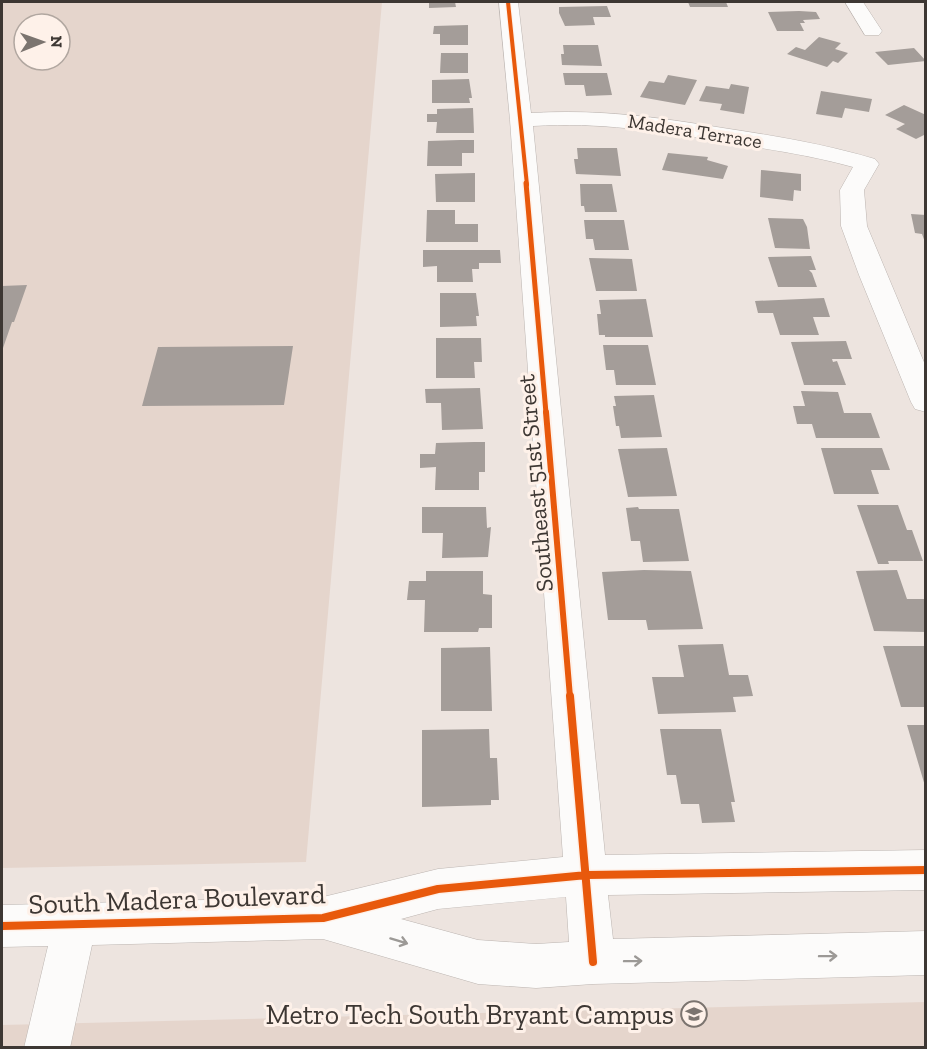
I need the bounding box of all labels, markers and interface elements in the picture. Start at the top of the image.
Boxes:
north arrow [12,12,72,72]
text: N [47,35,66,48]
street label: Madera Terrace [626,109,764,153]
street label: Southeast 51st Street [511,373,559,593]
street label: South Madera Boulevard [28,877,326,921]
one-way arrow [389,936,408,947]
one-way arrow [818,950,838,961]
one-way arrow [623,955,643,966]
place label: Metro Tech South Bryant Campus [265,998,674,1031]
school or university icon: Metro Tech South Bryant Campus [679,999,709,1029]

